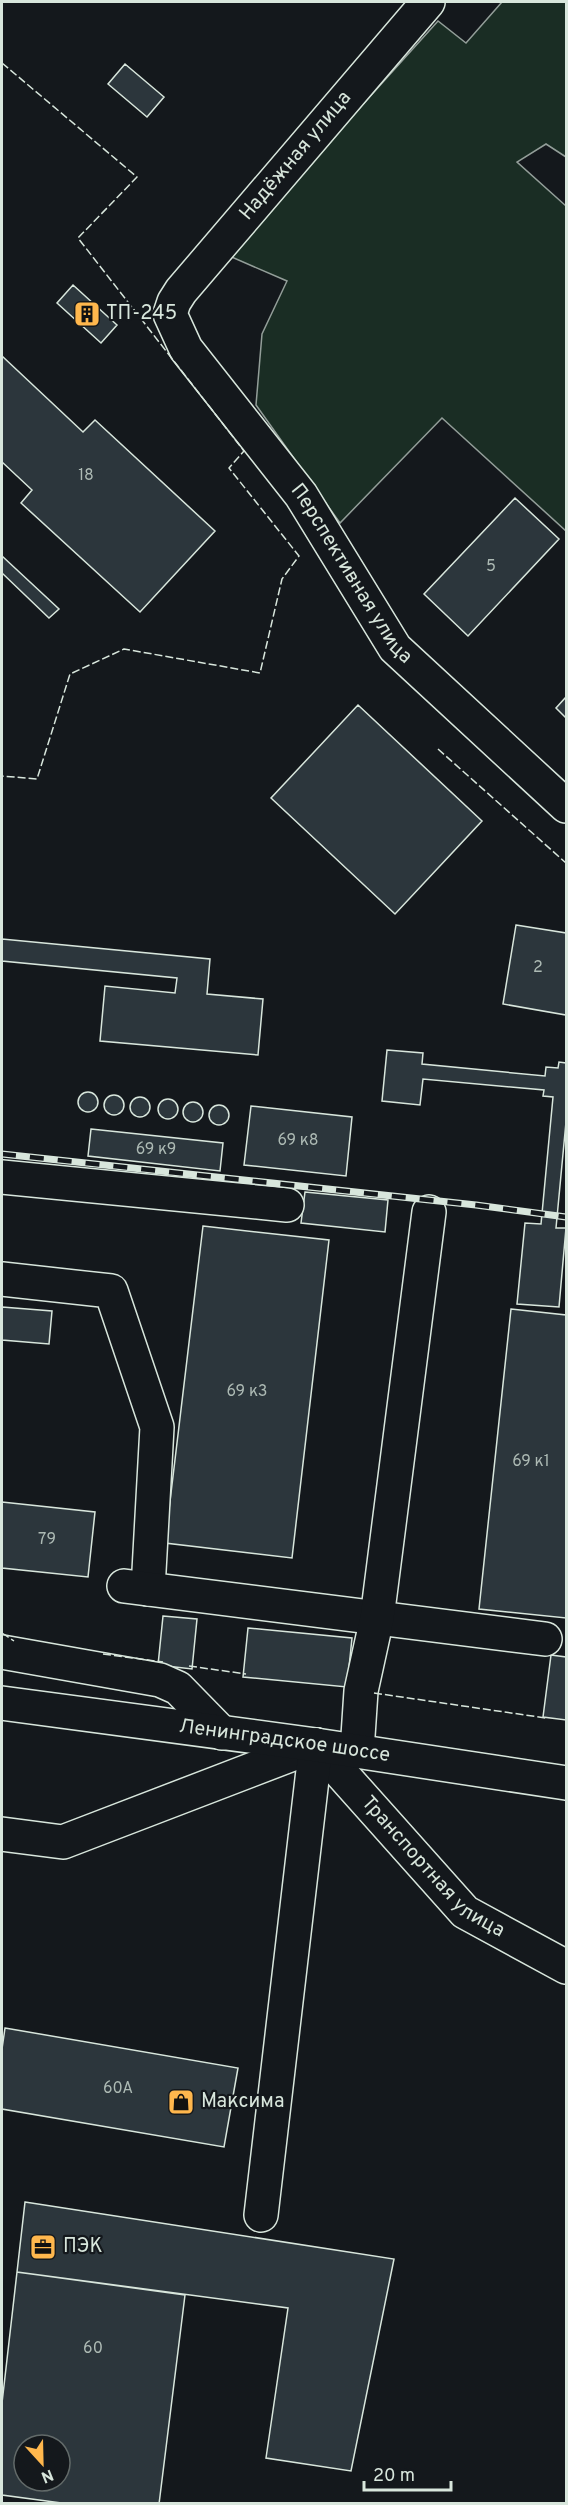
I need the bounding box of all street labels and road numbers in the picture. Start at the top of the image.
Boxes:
street label: Надёжная улица [234,86,358,226]
street label: Перспективная улица [284,479,417,670]
street label: Ленинградское шоссе [177,1714,392,1769]
street label: Транспортная улица [355,1791,509,1944]

